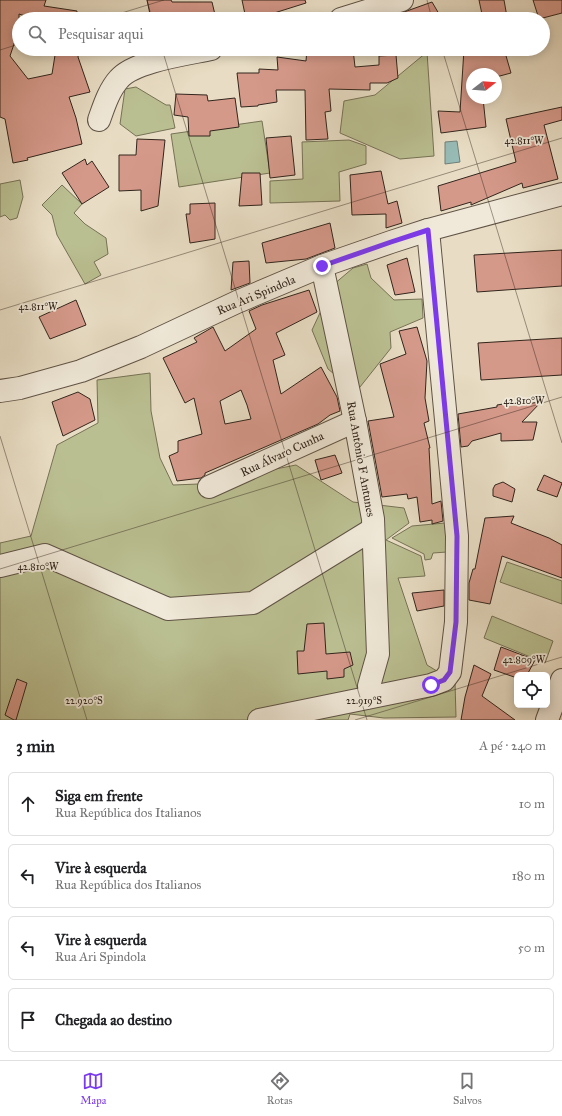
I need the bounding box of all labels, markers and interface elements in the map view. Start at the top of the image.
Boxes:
search box [12,12,550,56]
icon: search [26,23,48,45]
text: Pesquisar aqui [58,25,144,43]
north arrow [466,68,502,104]
text: 42.811°W [504,135,544,147]
route end [313,257,331,275]
street label: Rua Ari Spindola [215,272,298,318]
text: 42.811°W [18,301,58,313]
text: 42.810°W [504,395,545,407]
street label: Rua Antônio F Antunes [344,400,378,518]
street label: Rua Álvaro Cunha [238,427,327,479]
text: 42.810°W [18,561,59,573]
text: 42.809°W [503,654,546,666]
map controls [514,672,550,708]
button: locate [514,672,550,708]
route start [422,676,440,694]
text: 22.920°S [65,695,103,707]
text: 22.919°S [346,695,382,707]
text: 3 min [16,736,55,757]
text: A pé · 240 m [479,738,546,754]
text: Siga em frente [55,787,143,805]
icon: ahead [17,793,39,815]
text: 10 m [519,796,545,812]
text: Rua República dos Italianos [55,805,201,821]
text: Vire à esquerda [55,859,147,877]
icon: left [17,865,39,887]
text: 180 m [512,868,545,884]
text: Rua República dos Italianos [55,877,201,893]
text: Vire à esquerda [55,931,147,949]
icon: left [17,937,39,959]
text: 50 m [518,940,545,956]
text: Rua Ari Spindola [55,949,146,965]
icon: arrive [17,1009,39,1031]
text: Chegada ao destino [55,1011,172,1029]
tab: Mapa [80,1070,106,1107]
tab: Rotas [267,1070,293,1107]
tab: Salvos [453,1070,482,1107]

